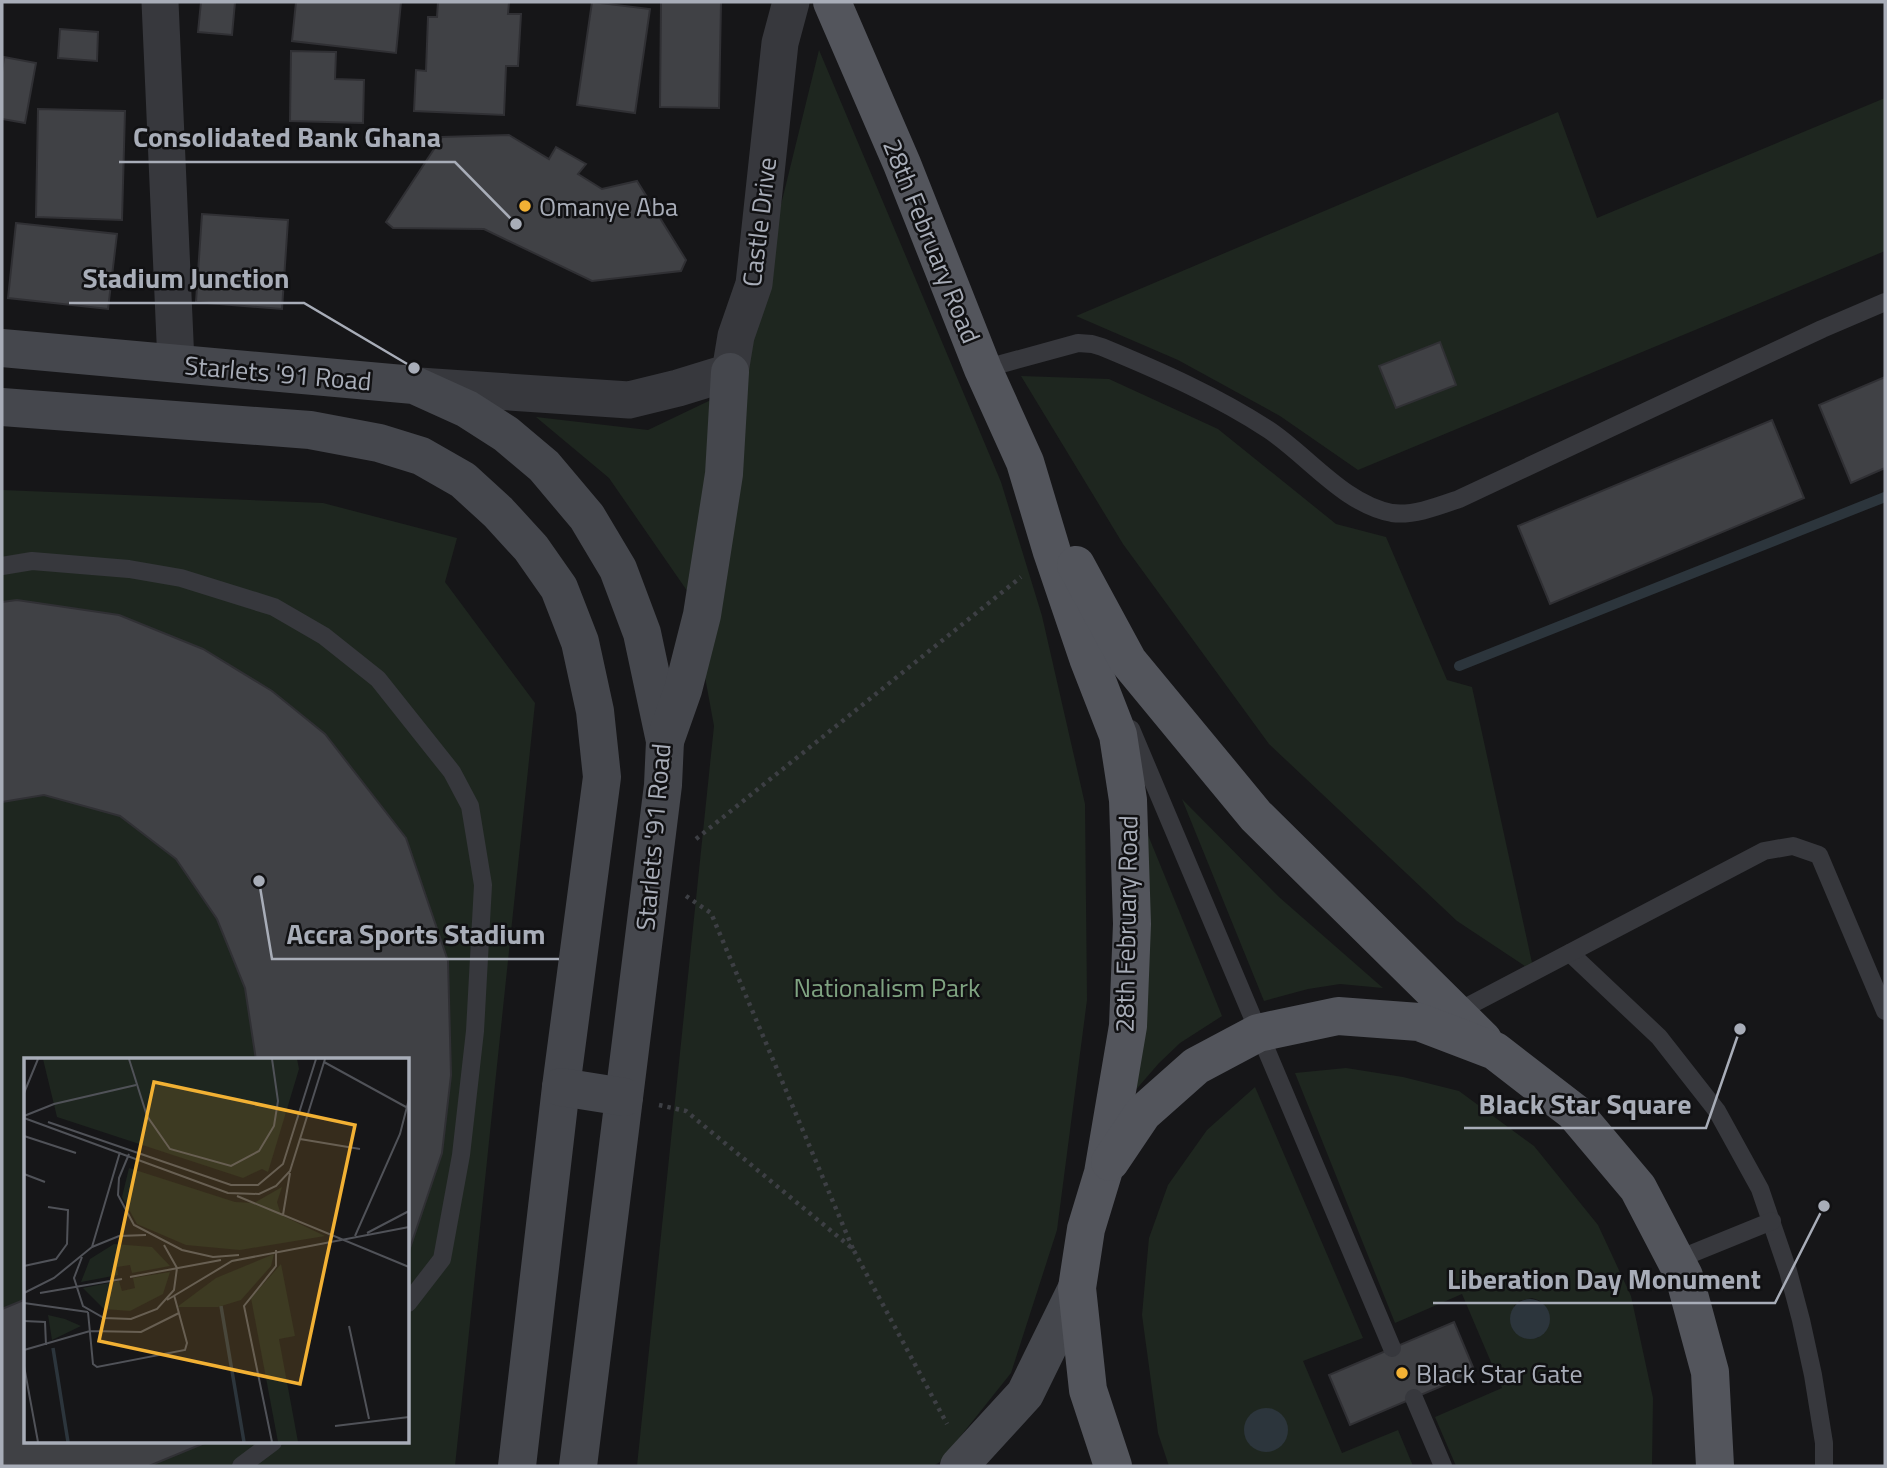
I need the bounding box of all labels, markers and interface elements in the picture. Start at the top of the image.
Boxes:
callout: Consolidated Bank Ghana [119,113,455,162]
text: Consolidated Bank Ghana [133,115,441,158]
street label: 28th February Road [873,133,991,349]
street label: Castle Drive [732,155,786,289]
place label: Omanye Aba [539,187,678,226]
marker: Omanye Aba [517,198,533,214]
callout: Stadium Junction [69,254,304,303]
text: Stadium Junction [82,256,290,299]
street label: Starlets '91 Road [183,345,373,401]
street label: Starlets '91 Road [625,742,681,932]
street label: 28th February Road [1105,815,1147,1033]
callout: Accra Sports Stadium [272,910,559,959]
text: Accra Sports Stadium [287,912,545,955]
park label: Nationalism Park [793,968,981,1007]
inset map [24,1058,410,1444]
callout: Black Star Square [1464,1079,1706,1128]
text: Black Star Square [1478,1082,1692,1125]
callout: Liberation Day Monument [1433,1254,1775,1303]
text: Liberation Day Monument [1447,1257,1761,1300]
place label: Black Star Gate [1416,1354,1583,1393]
marker: Black Star Gate [1394,1365,1410,1381]

